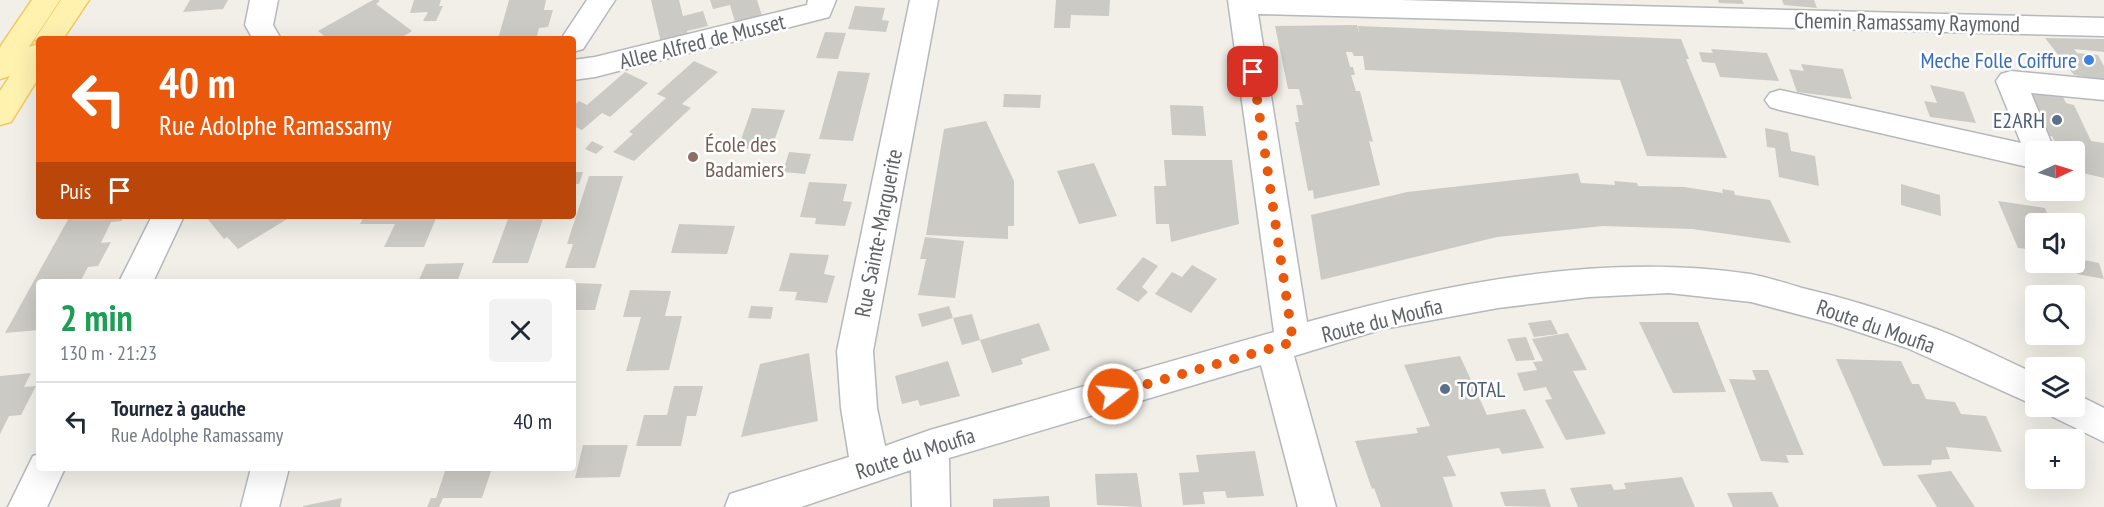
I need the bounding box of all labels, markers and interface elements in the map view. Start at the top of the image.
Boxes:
street label: Chemin Ramassamy Raymond [1794,6,2020,38]
street label: Allee Alfred de Musset [616,7,788,75]
pin [1227,46,1278,97]
place label: Meche Folle Coiffure [1921,46,2077,74]
marker: Meche Folle Coiffure [2082,53,2096,67]
text: 40 m [159,55,236,110]
icon: arrive [1236,55,1269,88]
icon: left [60,60,138,138]
place label: E2ARH [1993,106,2045,134]
text: Rue Adolphe Ramassamy [159,108,392,142]
marker: E2ARH [2050,113,2064,127]
place label: École des Badamiers [705,130,784,183]
north arrow [2025,141,2085,201]
map controls [2025,141,2085,489]
street label: Rue Sainte-Marguerite [848,147,908,319]
marker: École des Badamiers [686,150,700,164]
icon: arrive [103,174,136,207]
text: Puis [60,177,91,205]
button: sound [2025,213,2085,273]
button: search [2025,285,2085,345]
street label: Route du Moufia [1319,291,1445,349]
street label: Route du Moufia [1813,293,1939,359]
text: 2 min [60,294,133,341]
button: close [489,299,552,362]
text: 130 m · 21:23 [60,340,157,366]
button: layers [2025,357,2085,417]
position arrow [1081,362,1145,426]
place label: TOTAL [1457,375,1505,403]
marker: TOTAL [1438,382,1452,396]
text: Tournez à gauche [111,394,246,422]
icon: left [60,405,93,438]
text: 40 m [513,407,552,435]
street label: Route du Moufia [852,421,978,485]
text: Rue Adolphe Ramassamy [111,422,283,448]
button: + [2025,429,2085,489]

